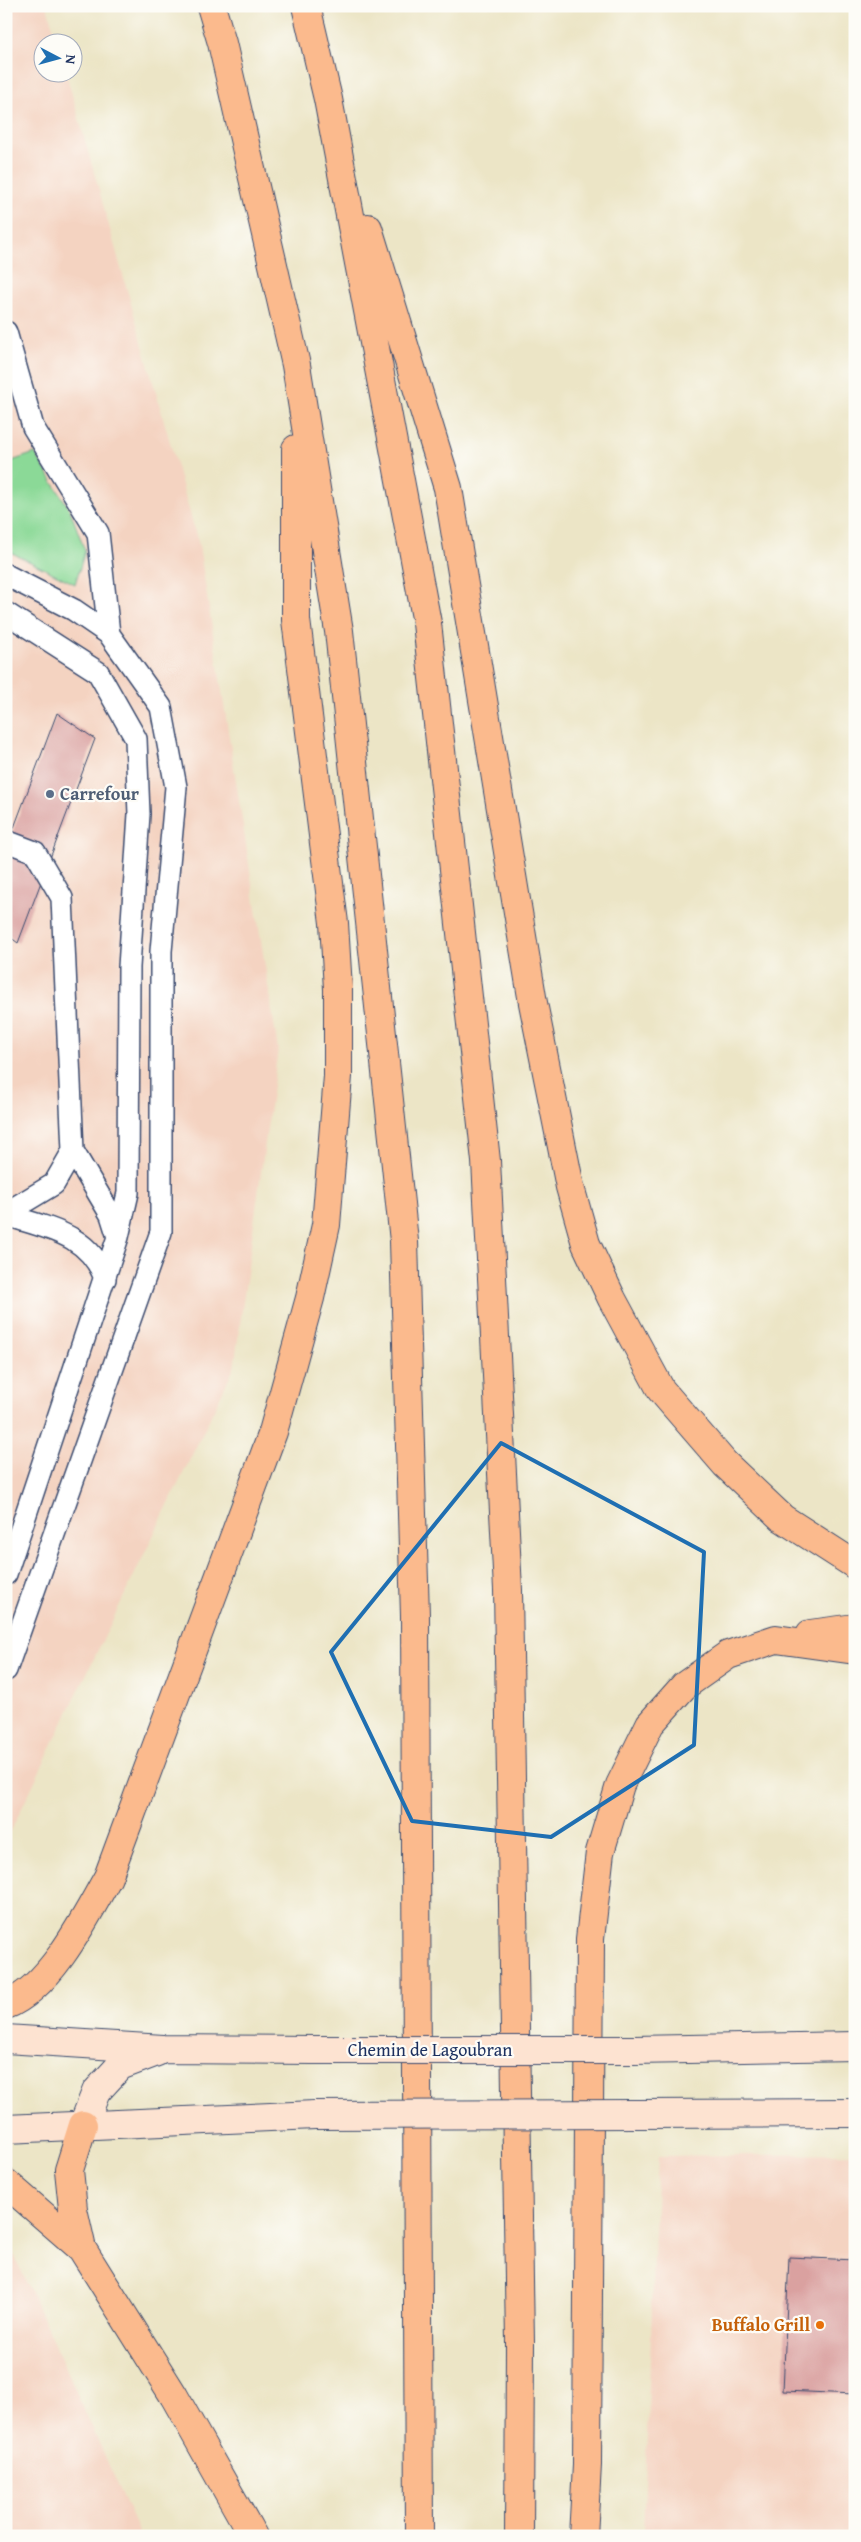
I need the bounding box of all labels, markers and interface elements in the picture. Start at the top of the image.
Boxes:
north arrow [32,32,82,82]
text: N [60,54,81,66]
place label: Carrefour [60,780,140,807]
marker: Carrefour [44,788,56,800]
street label: Chemin de Lagoubran [348,2036,512,2063]
place label: Buffalo Grill [712,2311,810,2338]
marker: Buffalo Grill [814,2319,826,2331]

